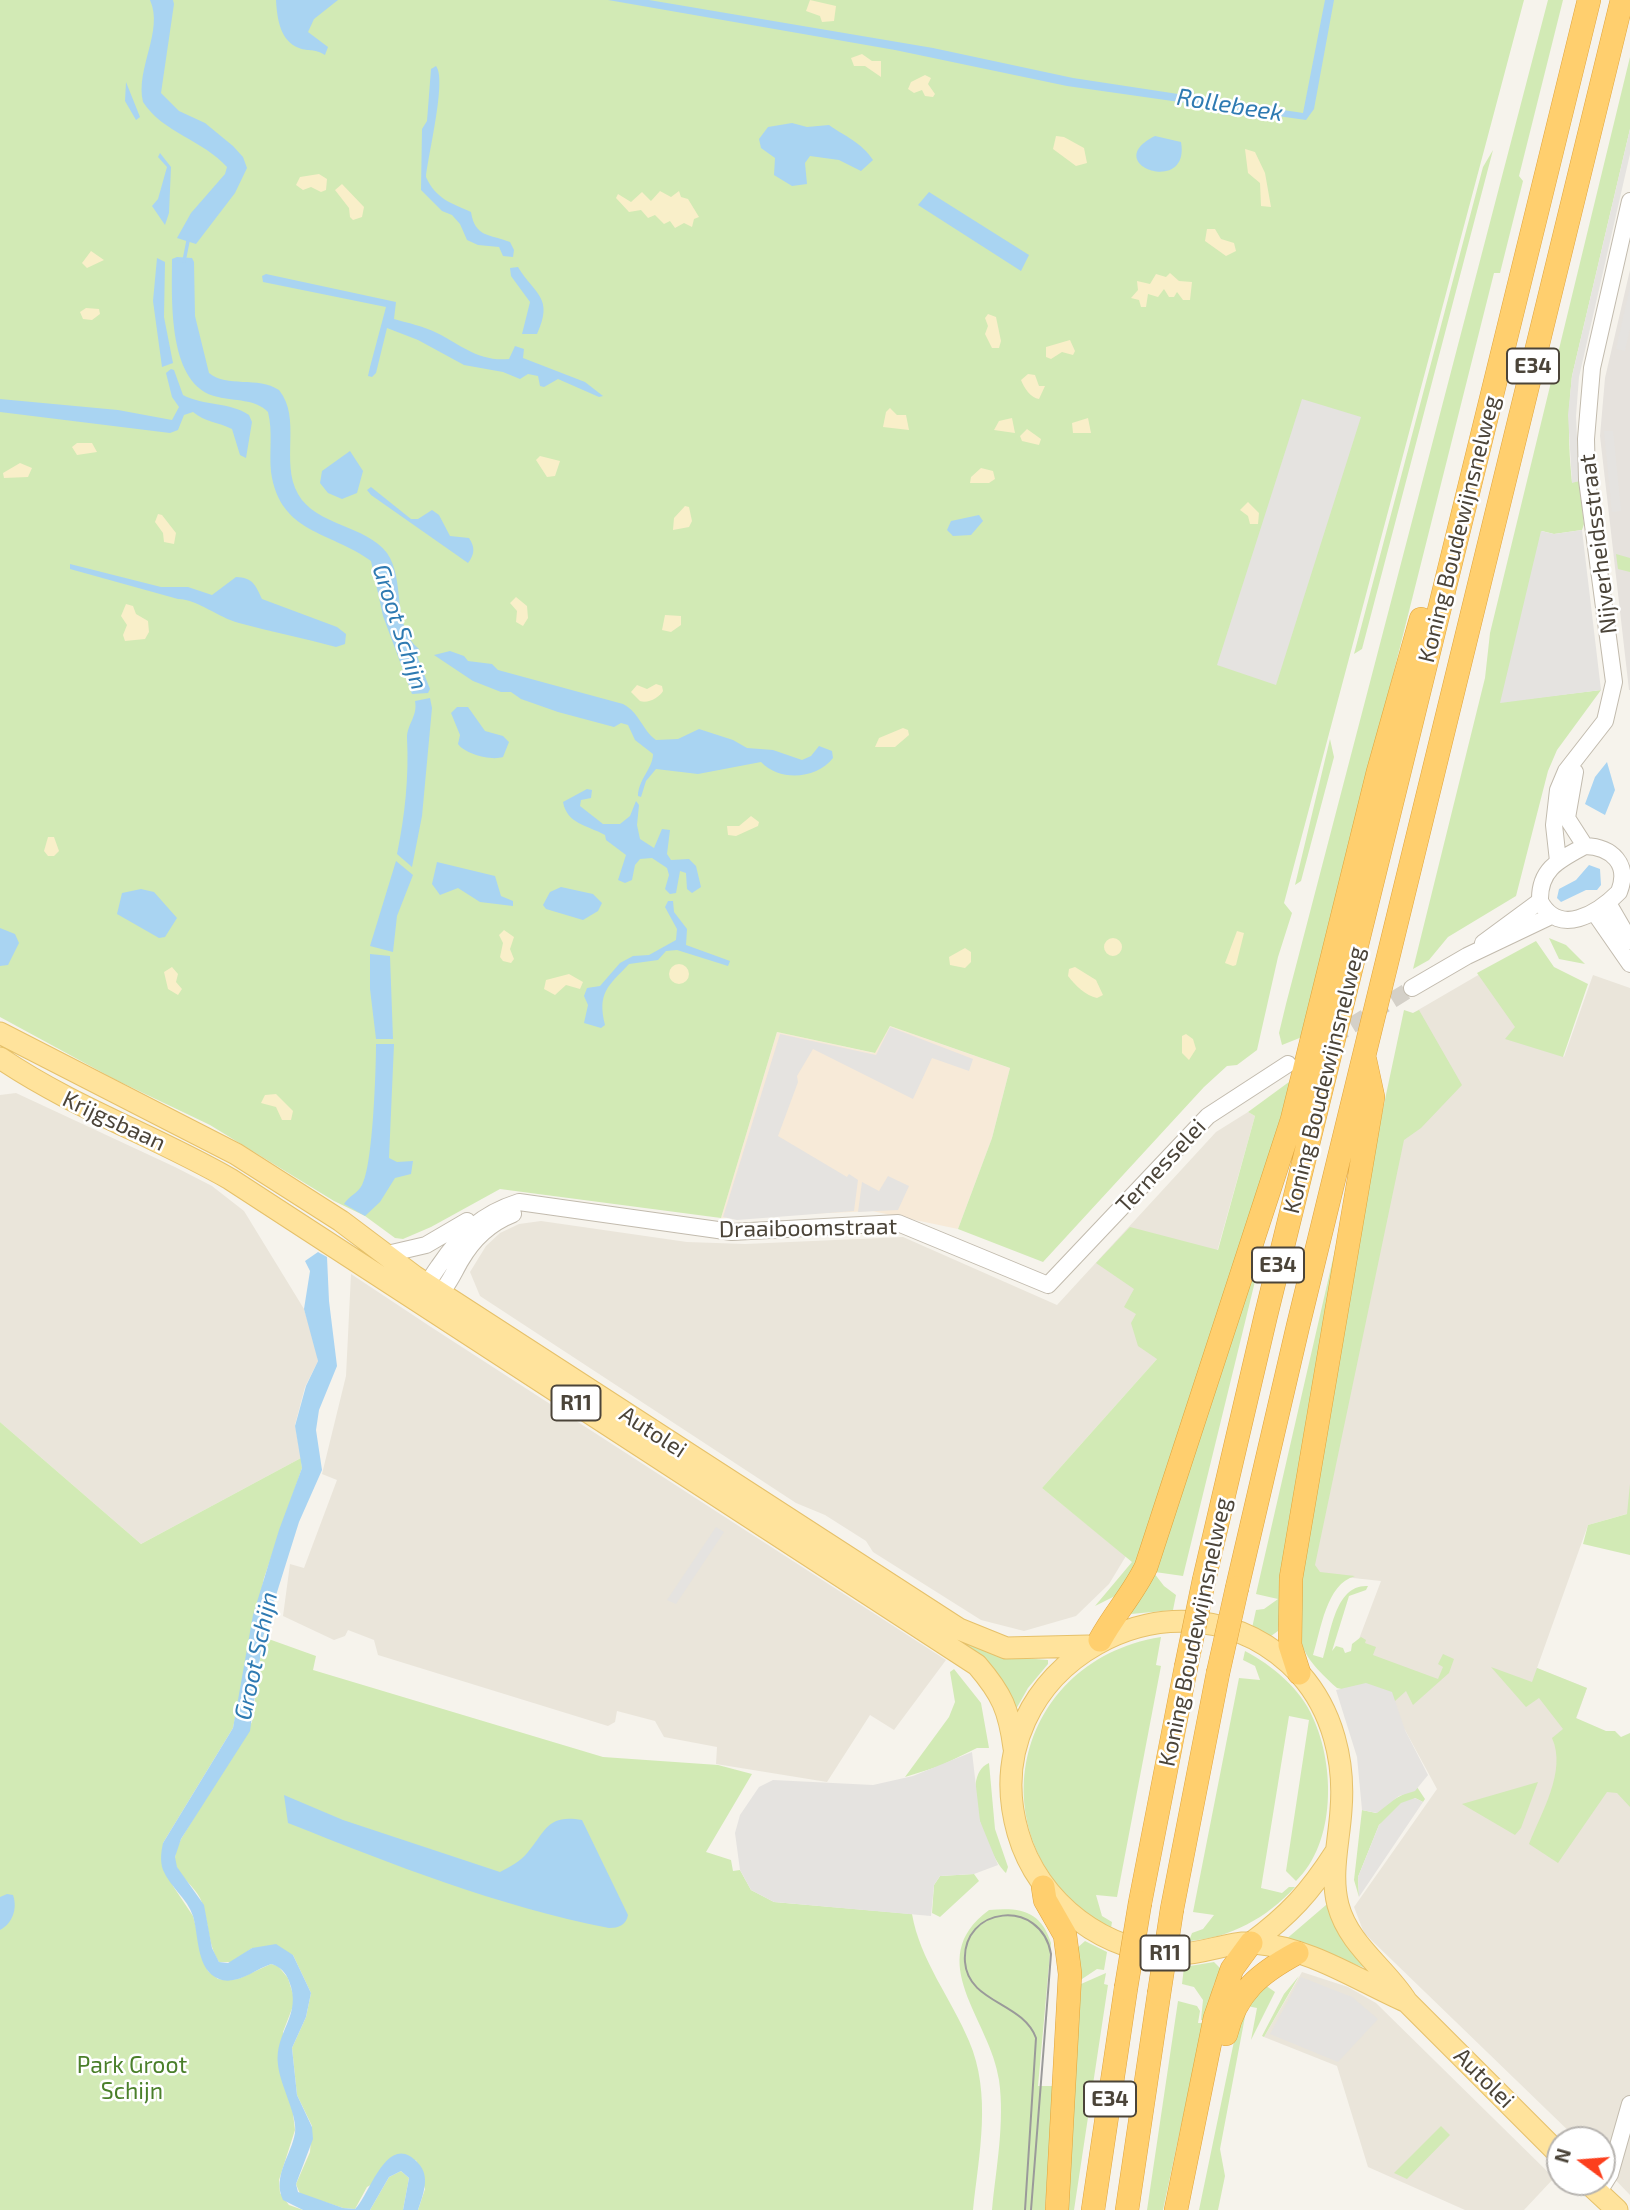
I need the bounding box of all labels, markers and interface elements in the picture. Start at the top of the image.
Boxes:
water label: Rollebeek [1175,82,1285,128]
road number: E34 [1507,348,1559,384]
street label: Koning Boudewijnsnelweg [1412,393,1506,665]
street label: Nijverheidsstraat [1573,452,1623,636]
water label: Groot Schijn [366,561,434,693]
street label: Koning Boudewijnsnelweg [1277,944,1371,1216]
street label: Krijgsbaan [58,1085,170,1157]
street label: Ternesselei [1110,1113,1212,1219]
street label: Draaiboomstraat [719,1213,897,1243]
road number: E34 [1252,1248,1304,1282]
road number: R11 [552,1386,600,1420]
street label: Autolei [614,1400,692,1464]
street label: Koning Boudewijnsnelweg [1153,1495,1237,1769]
water label: Groot Schijn [228,1589,284,1723]
road number: R11 [1140,1936,1190,1970]
street label: Autolei [1448,2042,1520,2114]
park label: Park Groot Schijn [77,2051,187,2105]
road number: E34 [1084,2082,1136,2116]
north arrow [1546,2126,1616,2196]
text: N [1549,2146,1575,2165]

